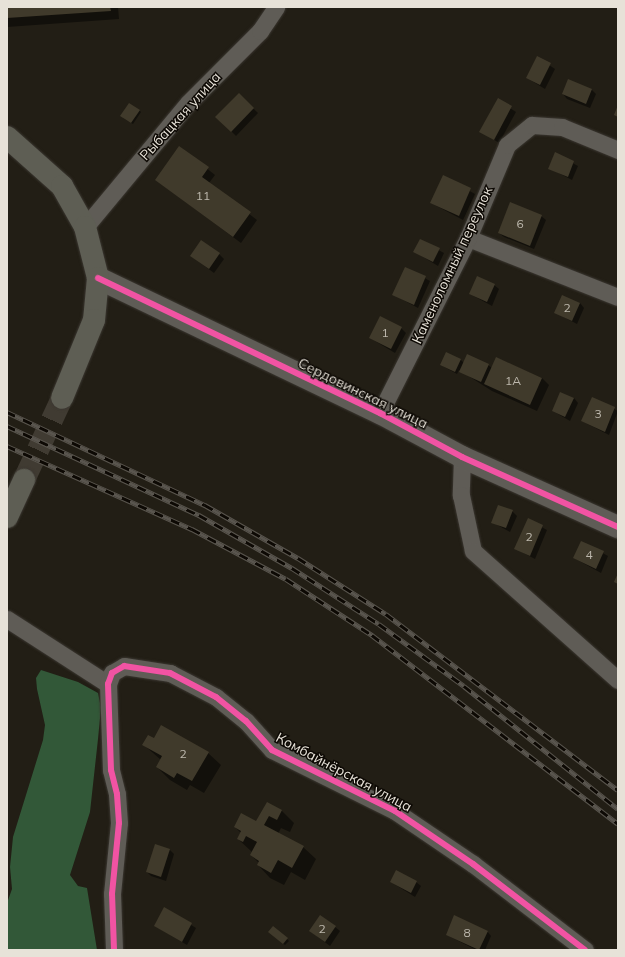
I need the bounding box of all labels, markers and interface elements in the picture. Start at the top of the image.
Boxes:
street label: Рыбацкая улица [136,68,224,164]
street label: Каменоломный переулок [408,184,496,346]
house number: 11 [196,189,210,203]
house number: 6 [516,217,524,231]
house number: 2 [563,301,571,315]
house number: 1 [381,326,389,340]
street label: Сердовинская улица [295,354,431,432]
house number: 1А [505,374,521,388]
house number: 3 [594,407,602,421]
house number: 2 [525,530,533,544]
house number: 4 [585,548,593,562]
street label: Комбайнёрская улица [273,729,415,815]
house number: 2 [179,747,187,761]
house number: 2 [318,922,326,936]
house number: 8 [463,926,471,940]

